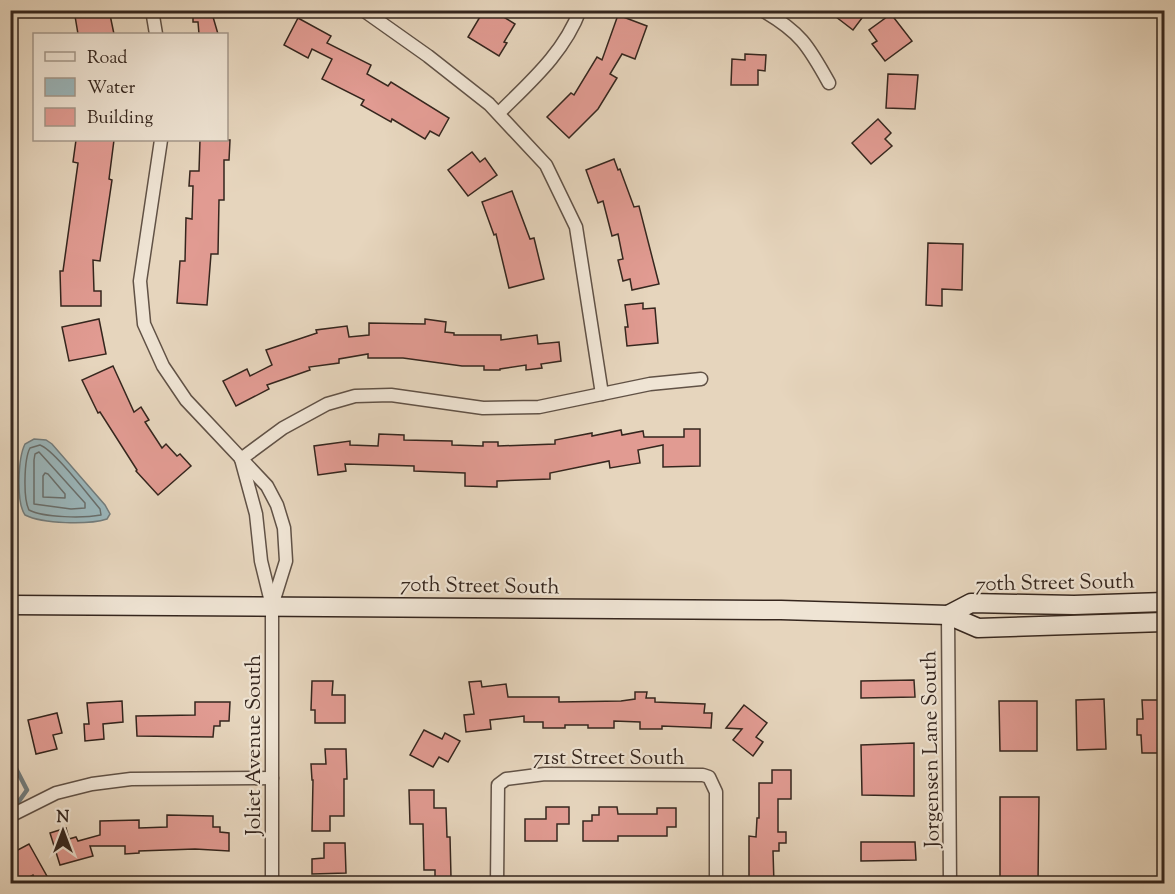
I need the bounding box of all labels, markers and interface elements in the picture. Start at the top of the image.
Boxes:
legend [33,33,228,141]
text: Road [87,46,127,72]
text: Water [87,76,136,102]
text: Building [87,106,153,132]
street label: 70th Street South [975,568,1135,600]
street label: 70th Street South [400,571,560,603]
street label: Jorgensen Lane South [915,650,949,849]
street label: Joliet Avenue South [240,655,270,836]
street label: 71st Street South [533,744,685,774]
north arrow [33,801,93,861]
text: N [57,807,70,830]

